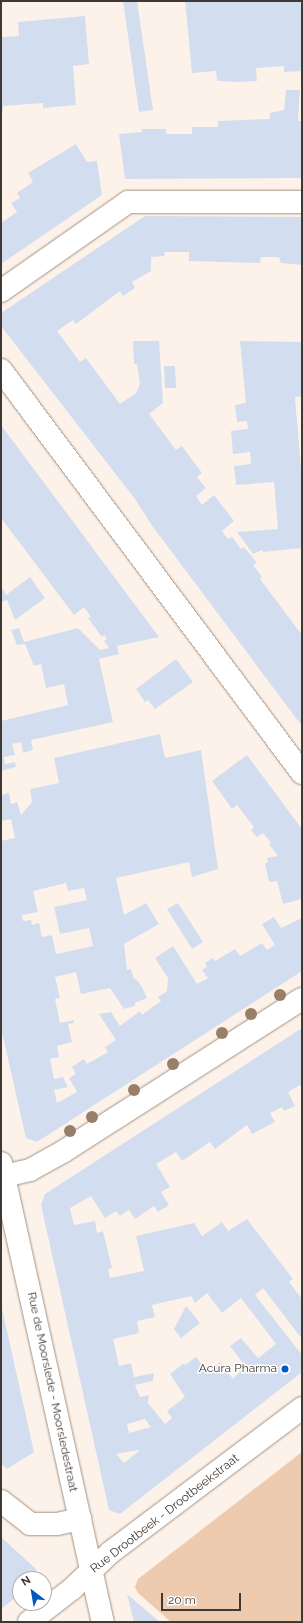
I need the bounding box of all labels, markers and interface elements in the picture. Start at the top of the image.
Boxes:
street label: Rue de Moorslede - Moorsledestraat [24,1291,80,1493]
place label: Acura Pharma [199,1362,277,1376]
marker: Acura Pharma [280,1364,290,1374]
street label: Rue Drootbeek - Drootbeekstraat [88,1452,242,1576]
north arrow [12,1571,52,1611]
text: N [19,1573,33,1589]
scale bar [163,1585,243,1611]
text: 20 m [168,1593,196,1607]

